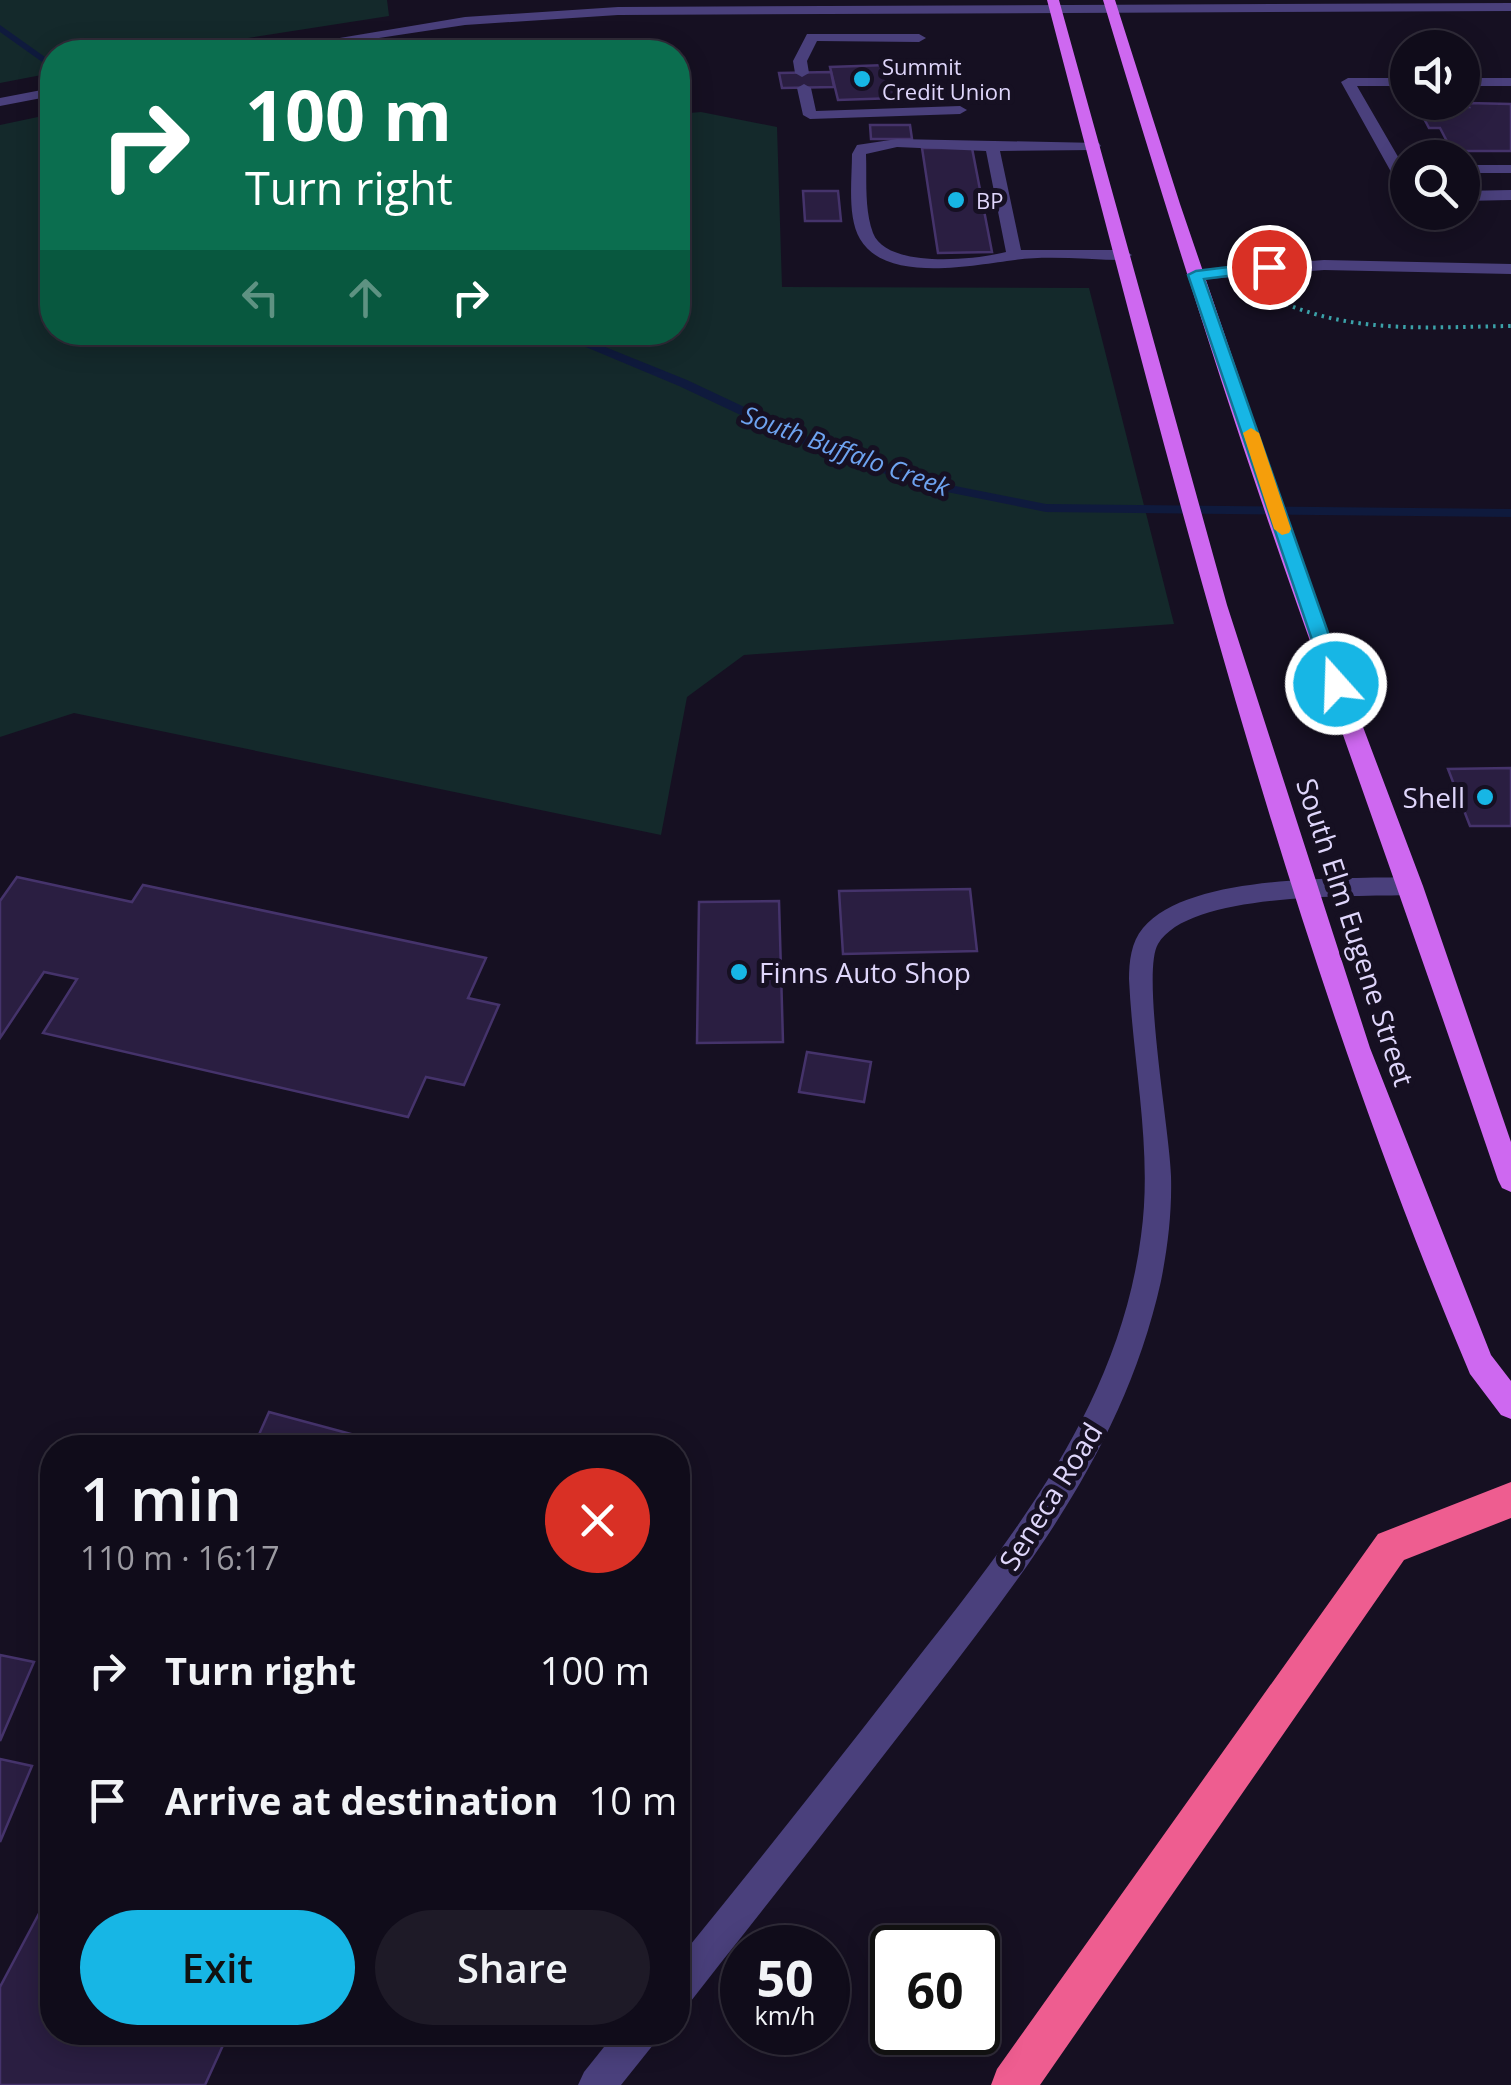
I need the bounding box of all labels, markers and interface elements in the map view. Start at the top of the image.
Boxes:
map controls [1390,30,1480,230]
button: sound [1390,30,1480,120]
place label: Summit Credit Union [882,51,1012,106]
text: 100 m [245,66,452,162]
marker: Summit Credit Union [851,68,873,90]
icon: right [80,80,210,210]
button: search [1390,140,1480,230]
text: Turn right [245,157,453,218]
place label: BP [976,185,1003,215]
marker: BP [945,189,967,211]
pin [1227,225,1312,310]
icon: arrive [1242,240,1297,295]
icon: left [233,270,288,325]
icon: ahead [338,270,393,325]
icon: right [443,270,498,325]
water label: South Buffalo Creek [738,397,955,504]
position arrow [1284,632,1388,736]
street label: South Elm Eugene Street [1288,773,1424,1091]
place label: Shell [1403,778,1465,816]
marker: Shell [1474,786,1496,808]
place label: Finns Auto Shop [759,953,971,991]
marker: Finns Auto Shop [728,961,750,983]
street label: Seneca Road [990,1415,1110,1577]
text: 1 min [80,1457,242,1539]
button: close [545,1468,650,1573]
text: 110 m · 16:17 [80,1536,279,1579]
icon: right [80,1643,135,1698]
text: Turn right [165,1644,356,1696]
text: 100 m [540,1644,650,1696]
icon: arrive [80,1773,135,1828]
text: Arrive at destination [165,1774,559,1826]
text: 10 m [589,1774,677,1826]
button: Exit [80,1910,355,2025]
button: Share [375,1910,650,2025]
speed limit sign: 60 [870,1925,1000,2055]
text: 50 [756,1944,814,2012]
text: km/h [755,1998,815,2032]

